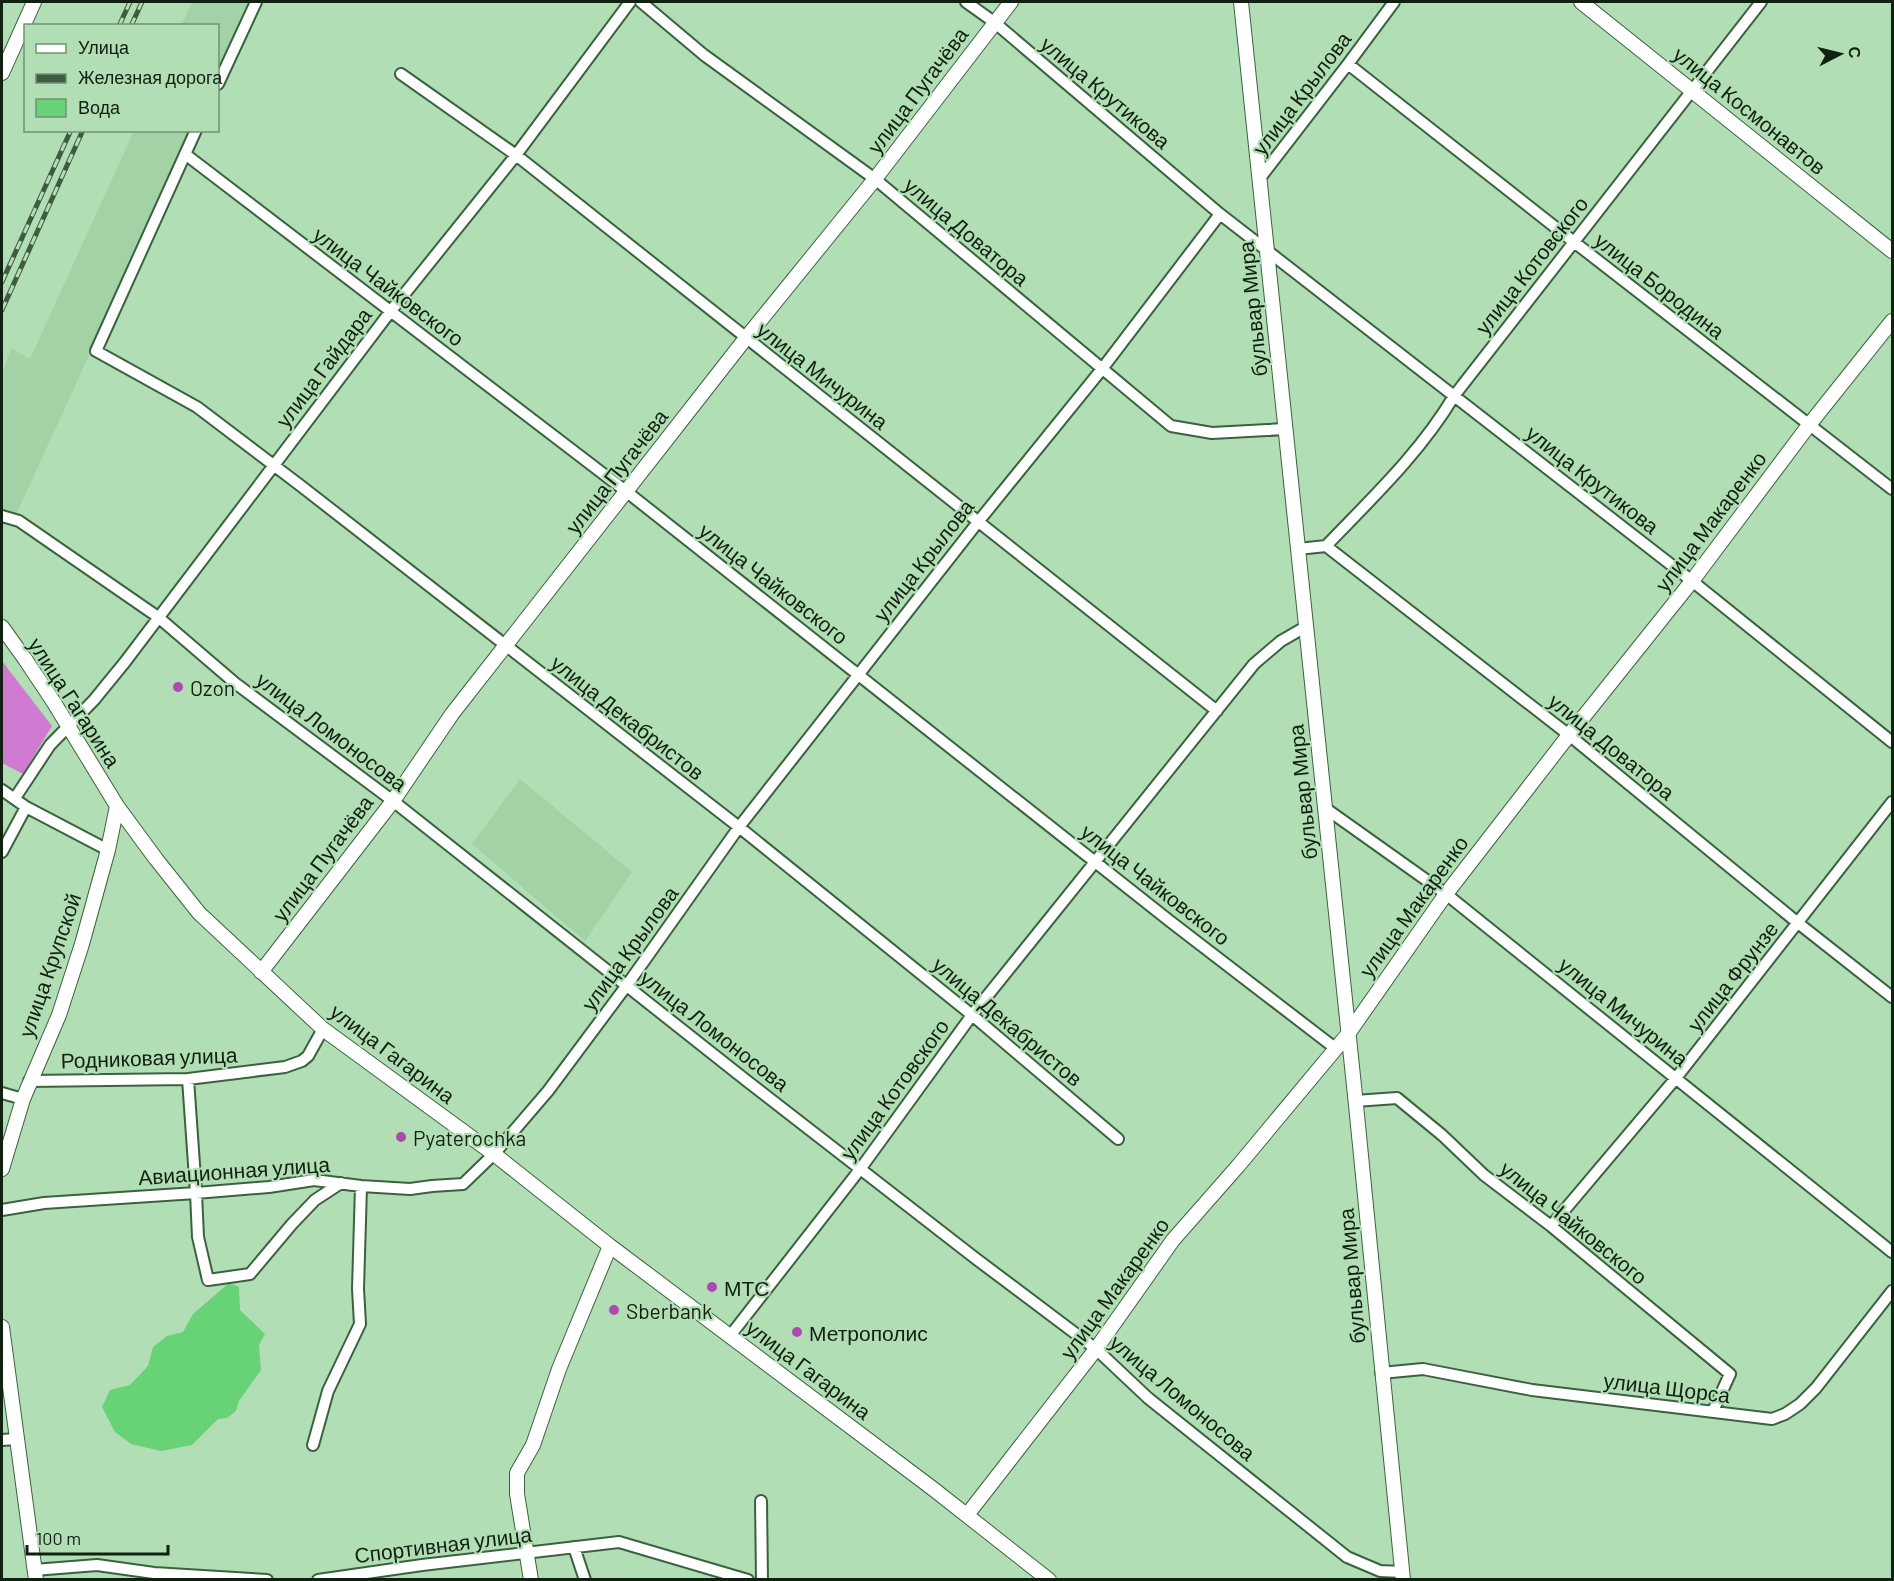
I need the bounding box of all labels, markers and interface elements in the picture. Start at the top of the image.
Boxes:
street label: улица Пугачёва [862,22,973,158]
legend [24,24,219,132]
north arrow [1810,24,1870,84]
street label: улица Крылова [1247,26,1356,160]
street label: улица Крутикова [1036,31,1176,154]
text: Улица [78,36,130,58]
street label: улица Космонавтов [1669,41,1831,179]
text: С [1845,45,1866,59]
text: Железная дорога [78,66,223,88]
text: Вода [78,96,121,118]
street label: улица Доватора [900,172,1035,290]
street label: улица Котовского [1469,191,1593,339]
street label: улица Чайковского [309,221,469,351]
street label: улица Бородина [1590,227,1730,344]
street label: бульвар Мира [1232,240,1272,378]
street label: улица Гайдара [270,302,376,432]
street label: улица Мичурина [753,316,894,434]
street label: улица Пугачёва [560,403,673,538]
street label: улица Крутикова [1522,420,1664,539]
street label: улица Макаренко [1649,446,1771,596]
street label: улица Крылова [868,494,979,626]
street label: улица Чайковского [695,517,853,649]
street label: улица Гагарина [24,633,126,772]
street label: улица Декабристов [546,649,710,785]
street label: улица Ломоносова [252,666,412,796]
place label: Ozon [190,675,235,700]
marker: Ozon [171,680,185,694]
street label: улица Доватора [1544,688,1680,805]
street label: бульвар Мира [1282,723,1322,861]
street label: улица Пугачёва [267,790,378,926]
street label: улица Чайковского [1077,818,1235,950]
street label: улица Макаренко [1353,830,1473,982]
street label: улица Крылова [575,881,683,1015]
street label: улица Крупской [13,890,85,1040]
street label: улица Фрунзе [1681,916,1783,1036]
street label: улица Декабристов [928,951,1088,1091]
street label: улица Мичурина [1554,951,1694,1071]
street label: улица Ломоносова [636,964,795,1096]
street label: улица Гагарина [326,998,460,1108]
street label: улица Котовского [835,1014,953,1164]
street label: Родниковая улица [60,1041,238,1073]
place label: Pyaterochka [413,1125,526,1150]
marker: Pyaterochka [394,1130,408,1144]
street label: Авиационная улица [137,1151,331,1189]
street label: улица Чайковского [1495,1155,1653,1289]
street label: бульвар Мира [1333,1207,1369,1345]
street label: улица Макаренко [1054,1212,1174,1364]
place label: МТС [724,1275,770,1300]
marker: МТС [705,1280,719,1294]
place label: Sberbank [626,1298,712,1323]
marker: Sberbank [607,1303,621,1317]
street label: улица Гагарина [742,1314,876,1424]
place label: Метрополис [809,1320,928,1345]
marker: Метрополис [790,1325,804,1339]
street label: улица Ломоносова [1105,1329,1261,1465]
street label: улица Щорса [1602,1367,1732,1407]
scale bar [27,1518,168,1556]
street label: Спортивная улица [353,1521,533,1567]
text: 100 m [36,1527,81,1549]

